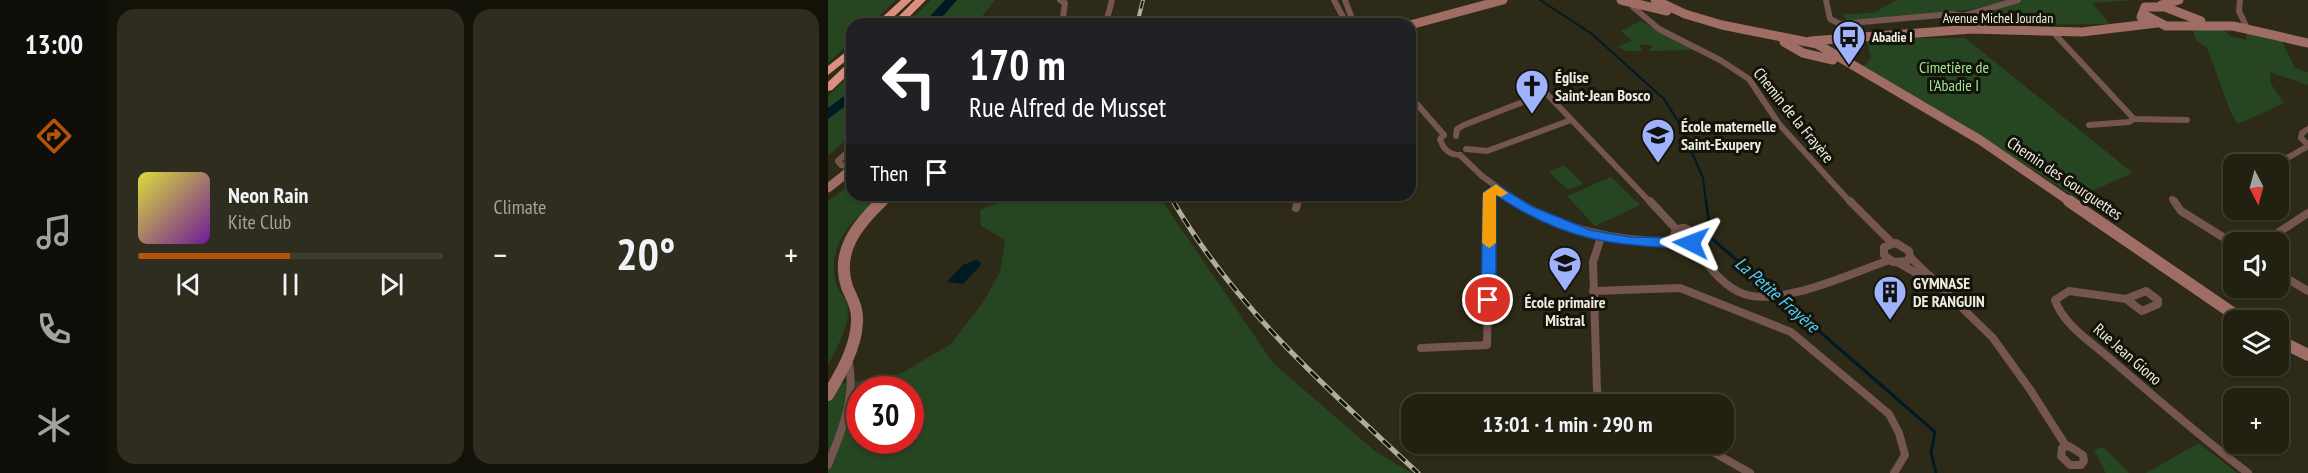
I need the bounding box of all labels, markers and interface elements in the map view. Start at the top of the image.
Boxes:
street label: Avenue Michel Jourdan [1943,9,2053,27]
bus stop icon: Abadie I [1831,19,1867,66]
text: 13:00 [25,27,83,61]
place label: Abadie I [1871,28,1913,46]
text: 170 m [969,37,1066,92]
icon: left [870,42,948,120]
park label: Cimetière de l'Abadie I [1919,57,1989,95]
street label: Chemin de la Frayère [1749,63,1839,167]
place label: Église Saint-Jean Bosco [1555,67,1650,105]
church icon: Église Saint-Jean Bosco [1514,68,1550,115]
text: Rue Alfred de Musset [969,90,1166,124]
icon: directions [33,115,75,157]
place label: École maternelle Saint-Exupery [1681,116,1777,154]
school or university icon: École maternelle Saint-Exupery [1640,117,1676,164]
street label: Chemin des Gourguettes [2003,132,2127,224]
north arrow [2223,154,2289,220]
map controls [2223,154,2289,454]
icon: arrive [920,156,953,189]
text: Then [870,159,908,187]
text: Neon Rain [228,181,308,209]
text: Climate [494,194,546,220]
text: Kite Club [228,209,291,235]
icon: music [33,211,75,253]
position arrow [1659,211,1723,275]
text: 20° [616,224,675,282]
button: sound [2223,232,2289,298]
text: − [494,233,507,276]
text: + [784,233,798,276]
school or university icon: École primaire Mistral [1547,245,1583,292]
water label: La Petite Frayère [1730,252,1825,339]
icon: previous [172,268,205,301]
icon: pause [274,268,307,301]
icon: next [375,268,408,301]
place label: GYMNASE DE RANGUIN [1913,273,1985,311]
pin [1462,274,1513,325]
building icon: GYMNASE DE RANGUIN [1872,274,1908,321]
icon: arrive [1471,283,1504,316]
place label: École primaire Mistral [1524,292,1606,330]
icon: phone [33,308,75,350]
button: layers [2223,310,2289,376]
street label: Rue Jean Giono [2090,319,2166,389]
speed limit sign: 30 [846,376,924,454]
button: + [2223,388,2289,454]
icon: climate [33,404,75,446]
text: 13:01 · 1 min · 290 m [1482,410,1653,438]

